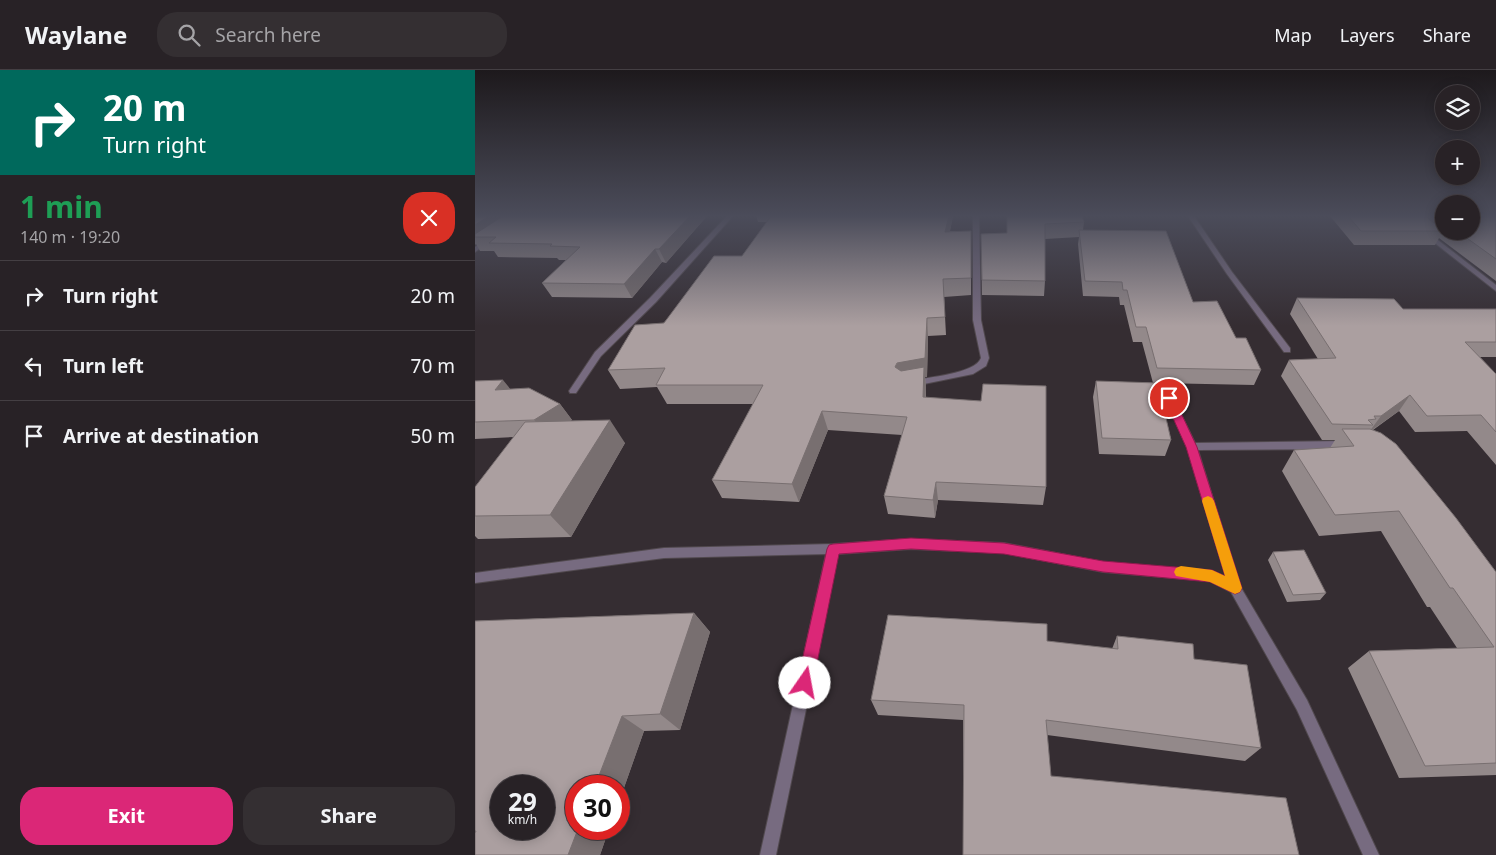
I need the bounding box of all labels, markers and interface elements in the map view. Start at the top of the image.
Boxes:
search box [157,12,507,57]
text: Waylane [25,18,127,51]
icon: search [175,21,203,49]
text: Search here [215,22,321,48]
text: Map [1274,23,1312,47]
text: Layers [1340,23,1395,47]
text: Share [1423,23,1471,47]
text: 20 m [103,84,186,131]
map controls [1435,85,1480,240]
button: layers [1435,85,1480,130]
icon: right [20,90,85,155]
text: Turn right [103,129,206,159]
button: + [1435,140,1480,185]
text: 1 min [20,186,103,227]
button: close [403,192,455,244]
button: − [1435,195,1480,240]
text: 140 m · 19:20 [20,226,120,248]
icon: right [20,282,48,310]
text: Turn right [63,283,158,309]
text: 20 m [411,283,455,309]
icon: left [20,352,48,380]
text: Turn left [63,353,144,379]
text: 70 m [411,353,455,379]
pin [1148,377,1190,419]
icon: arrive [1155,384,1183,412]
icon: arrive [20,422,48,450]
text: Arrive at destination [63,423,259,449]
text: 50 m [411,423,455,449]
position arrow [778,656,830,708]
speed limit sign: 30 [565,775,630,840]
text: 29 [508,784,537,818]
button: Exit [20,787,233,845]
button: Share [243,787,455,845]
text: km/h [508,811,537,828]

